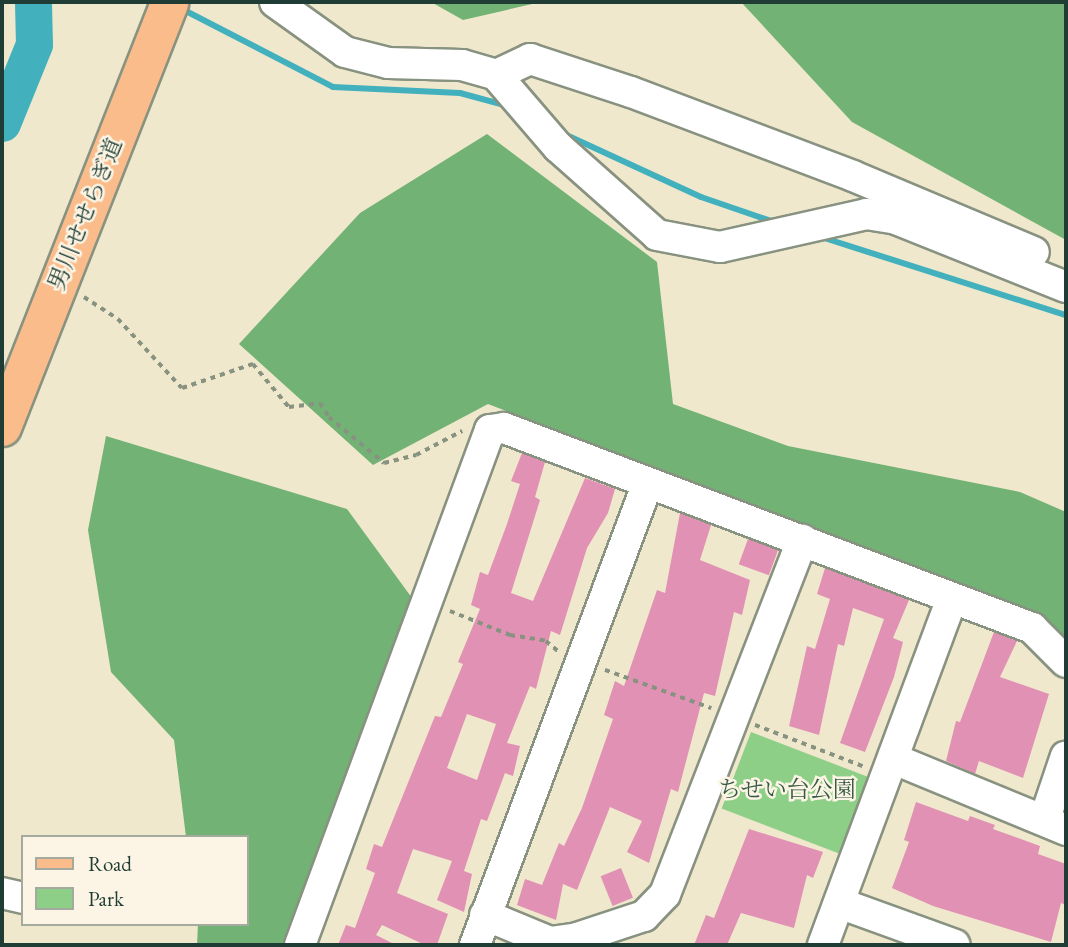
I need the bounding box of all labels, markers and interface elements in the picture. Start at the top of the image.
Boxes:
street label: 男川せせらぎ道 [42,134,128,294]
park label: ちせい台公園 [718,775,856,803]
legend [21,835,248,926]
text: Road [88,850,132,877]
text: Park [88,885,124,912]

